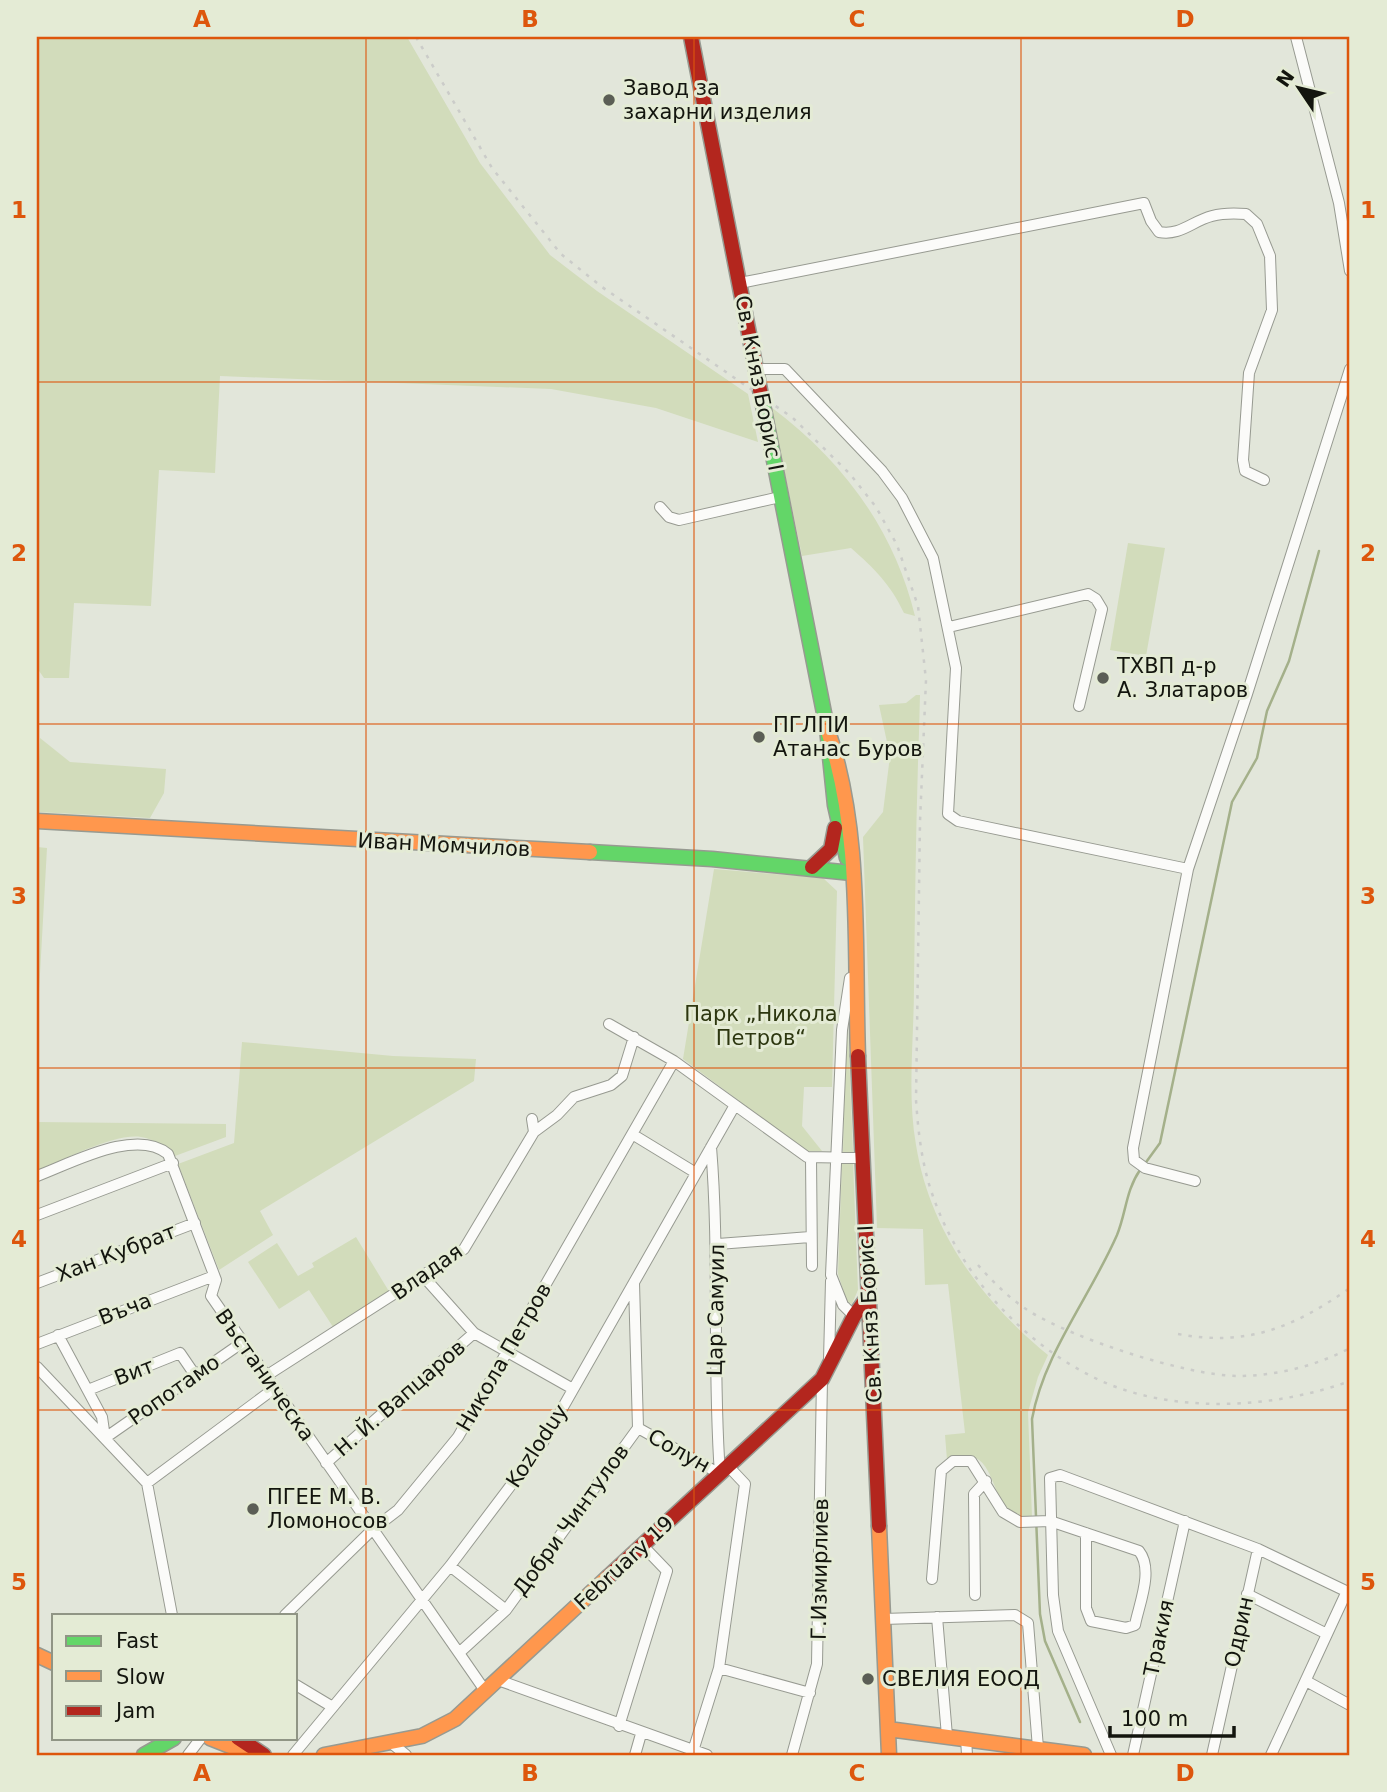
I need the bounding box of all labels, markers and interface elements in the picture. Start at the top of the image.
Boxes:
text: A [193,6,211,32]
text: B [521,6,539,32]
text: C [849,6,865,32]
text: D [1175,6,1195,32]
north arrow [1264,52,1334,122]
text: N [1272,65,1299,91]
place label: Завод за захарни изделия [623,76,812,124]
marker: Завод за захарни изделия [601,92,617,108]
text: 1 [11,197,27,223]
text: 1 [1360,197,1376,223]
street label: Св. Княз Борис I [730,293,788,473]
text: 2 [11,540,27,566]
text: 2 [1360,540,1376,566]
place label: ТХВП д-р А. Златаров [1116,654,1248,702]
marker: ТХВП д-р А. Златаров [1095,670,1111,686]
place label: ПГЛПИ Атанас Буров [773,713,923,761]
marker: ПГЛПИ Атанас Буров [751,729,767,745]
street label: Иван Момчилов [357,828,531,862]
text: 3 [11,883,27,909]
text: 3 [1360,883,1376,909]
park label: Парк „Никола Петров“ [684,1002,838,1050]
street label: Хан Кубрат [53,1219,179,1287]
street label: Св. Княз Борис I [853,1224,887,1404]
text: 4 [11,1226,27,1252]
text: 4 [1360,1226,1376,1252]
street label: Владая [387,1239,467,1305]
street label: Цар Самуил [703,1244,729,1376]
street label: Никола Петров [452,1278,556,1436]
street label: Въча [95,1288,155,1330]
street label: Въстаническа [211,1304,319,1446]
street label: Н. Й. Вапцаров [329,1334,470,1461]
street label: Ропотамо [124,1350,224,1430]
street label: Вит [111,1354,157,1390]
street label: Kozloduy [501,1400,573,1492]
street label: Солун [644,1424,714,1478]
street label: Добри Чинтулов [508,1440,634,1600]
place label: ПГЕЕ М. В. Ломоносов [267,1485,388,1533]
street label: Г.Измирлиев [807,1498,833,1640]
marker: ПГЕЕ М. В. Ломоносов [245,1501,261,1517]
street label: February 19 [570,1511,678,1615]
text: 5 [11,1569,27,1595]
text: 5 [1360,1569,1376,1595]
street label: Одрин [1220,1594,1258,1670]
street label: Тракия [1139,1597,1179,1680]
legend [52,1614,298,1740]
text: Fast [116,1629,158,1653]
text: Slow [116,1665,165,1689]
place label: СВЕЛИЯ ЕООД [882,1667,1040,1691]
marker: СВЕЛИЯ ЕООД [860,1671,876,1687]
scale bar [1110,1694,1235,1738]
text: Jam [114,1699,156,1723]
text: 100 m [1121,1707,1188,1731]
text: A [193,1760,211,1786]
text: B [521,1760,539,1786]
text: C [849,1760,865,1786]
text: D [1175,1760,1195,1786]

